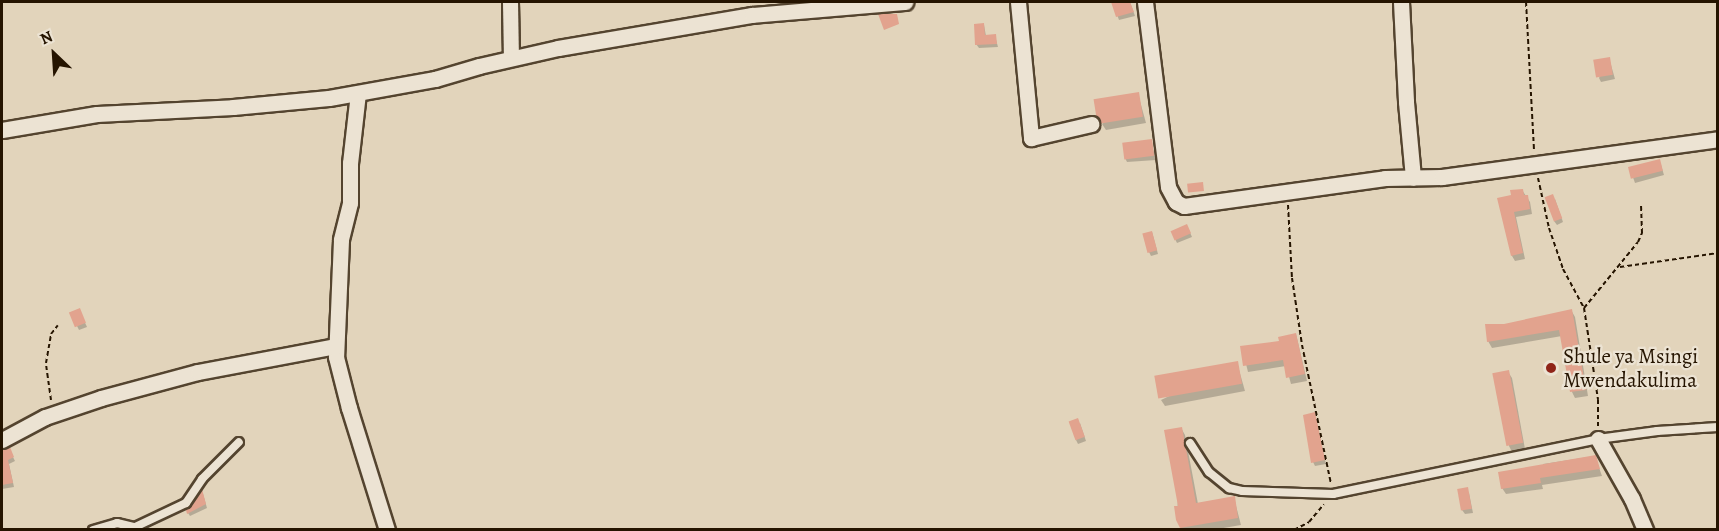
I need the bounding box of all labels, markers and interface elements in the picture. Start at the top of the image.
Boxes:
north arrow [24,24,84,84]
text: N [36,25,56,50]
place label: Shule ya Msingi Mwendakulima [1563,343,1698,393]
marker: Shule ya Msingi Mwendakulima [1544,361,1558,375]

